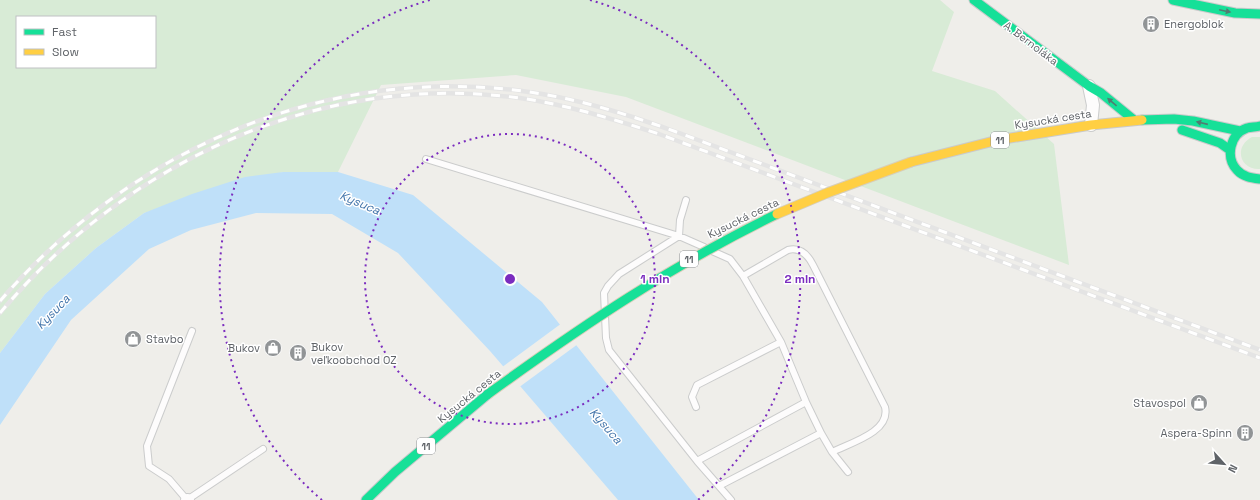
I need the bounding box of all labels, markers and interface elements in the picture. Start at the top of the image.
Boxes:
one-way arrow [1218,8,1231,14]
building icon: Energoblok [1141,14,1161,34]
legend [16,16,156,68]
place label: Energoblok [1164,17,1224,31]
street label: A. Bernoláka [1001,18,1062,68]
text: Fast [52,24,77,40]
text: Slow [52,44,79,60]
one-way arrow [1107,97,1118,106]
street label: Kysucká cesta [1014,106,1093,132]
one-way arrow [1196,119,1208,125]
road number: 11 [991,132,1009,148]
water label: Kysuca [337,187,383,219]
street label: Kysucká cesta [705,194,782,241]
road number: 11 [680,251,698,267]
text: 1 min [640,271,670,287]
text: 2 min [784,271,816,287]
centre of rings [503,272,517,286]
water label: Kysuca [33,291,74,333]
shop icon: Stavbo [123,329,143,349]
place label: Stavbo [146,332,184,346]
shop icon: Bukov [263,338,283,358]
place label: Bukov veľkoobchod OZ [311,340,397,367]
place label: Bukov [228,341,260,355]
building icon: Bukov veľkoobchod OZ [288,343,308,363]
street label: Kysucká cesta [434,366,504,426]
shop icon: Stavospol [1189,393,1209,413]
place label: Stavospol [1133,396,1186,410]
water label: Kysuca [586,405,626,447]
building icon: Aspera-Spinn [1235,423,1255,443]
place label: Aspera-Spinn [1160,426,1232,440]
road number: 11 [417,438,435,454]
north arrow [1204,444,1244,484]
text: N [1225,462,1241,475]

